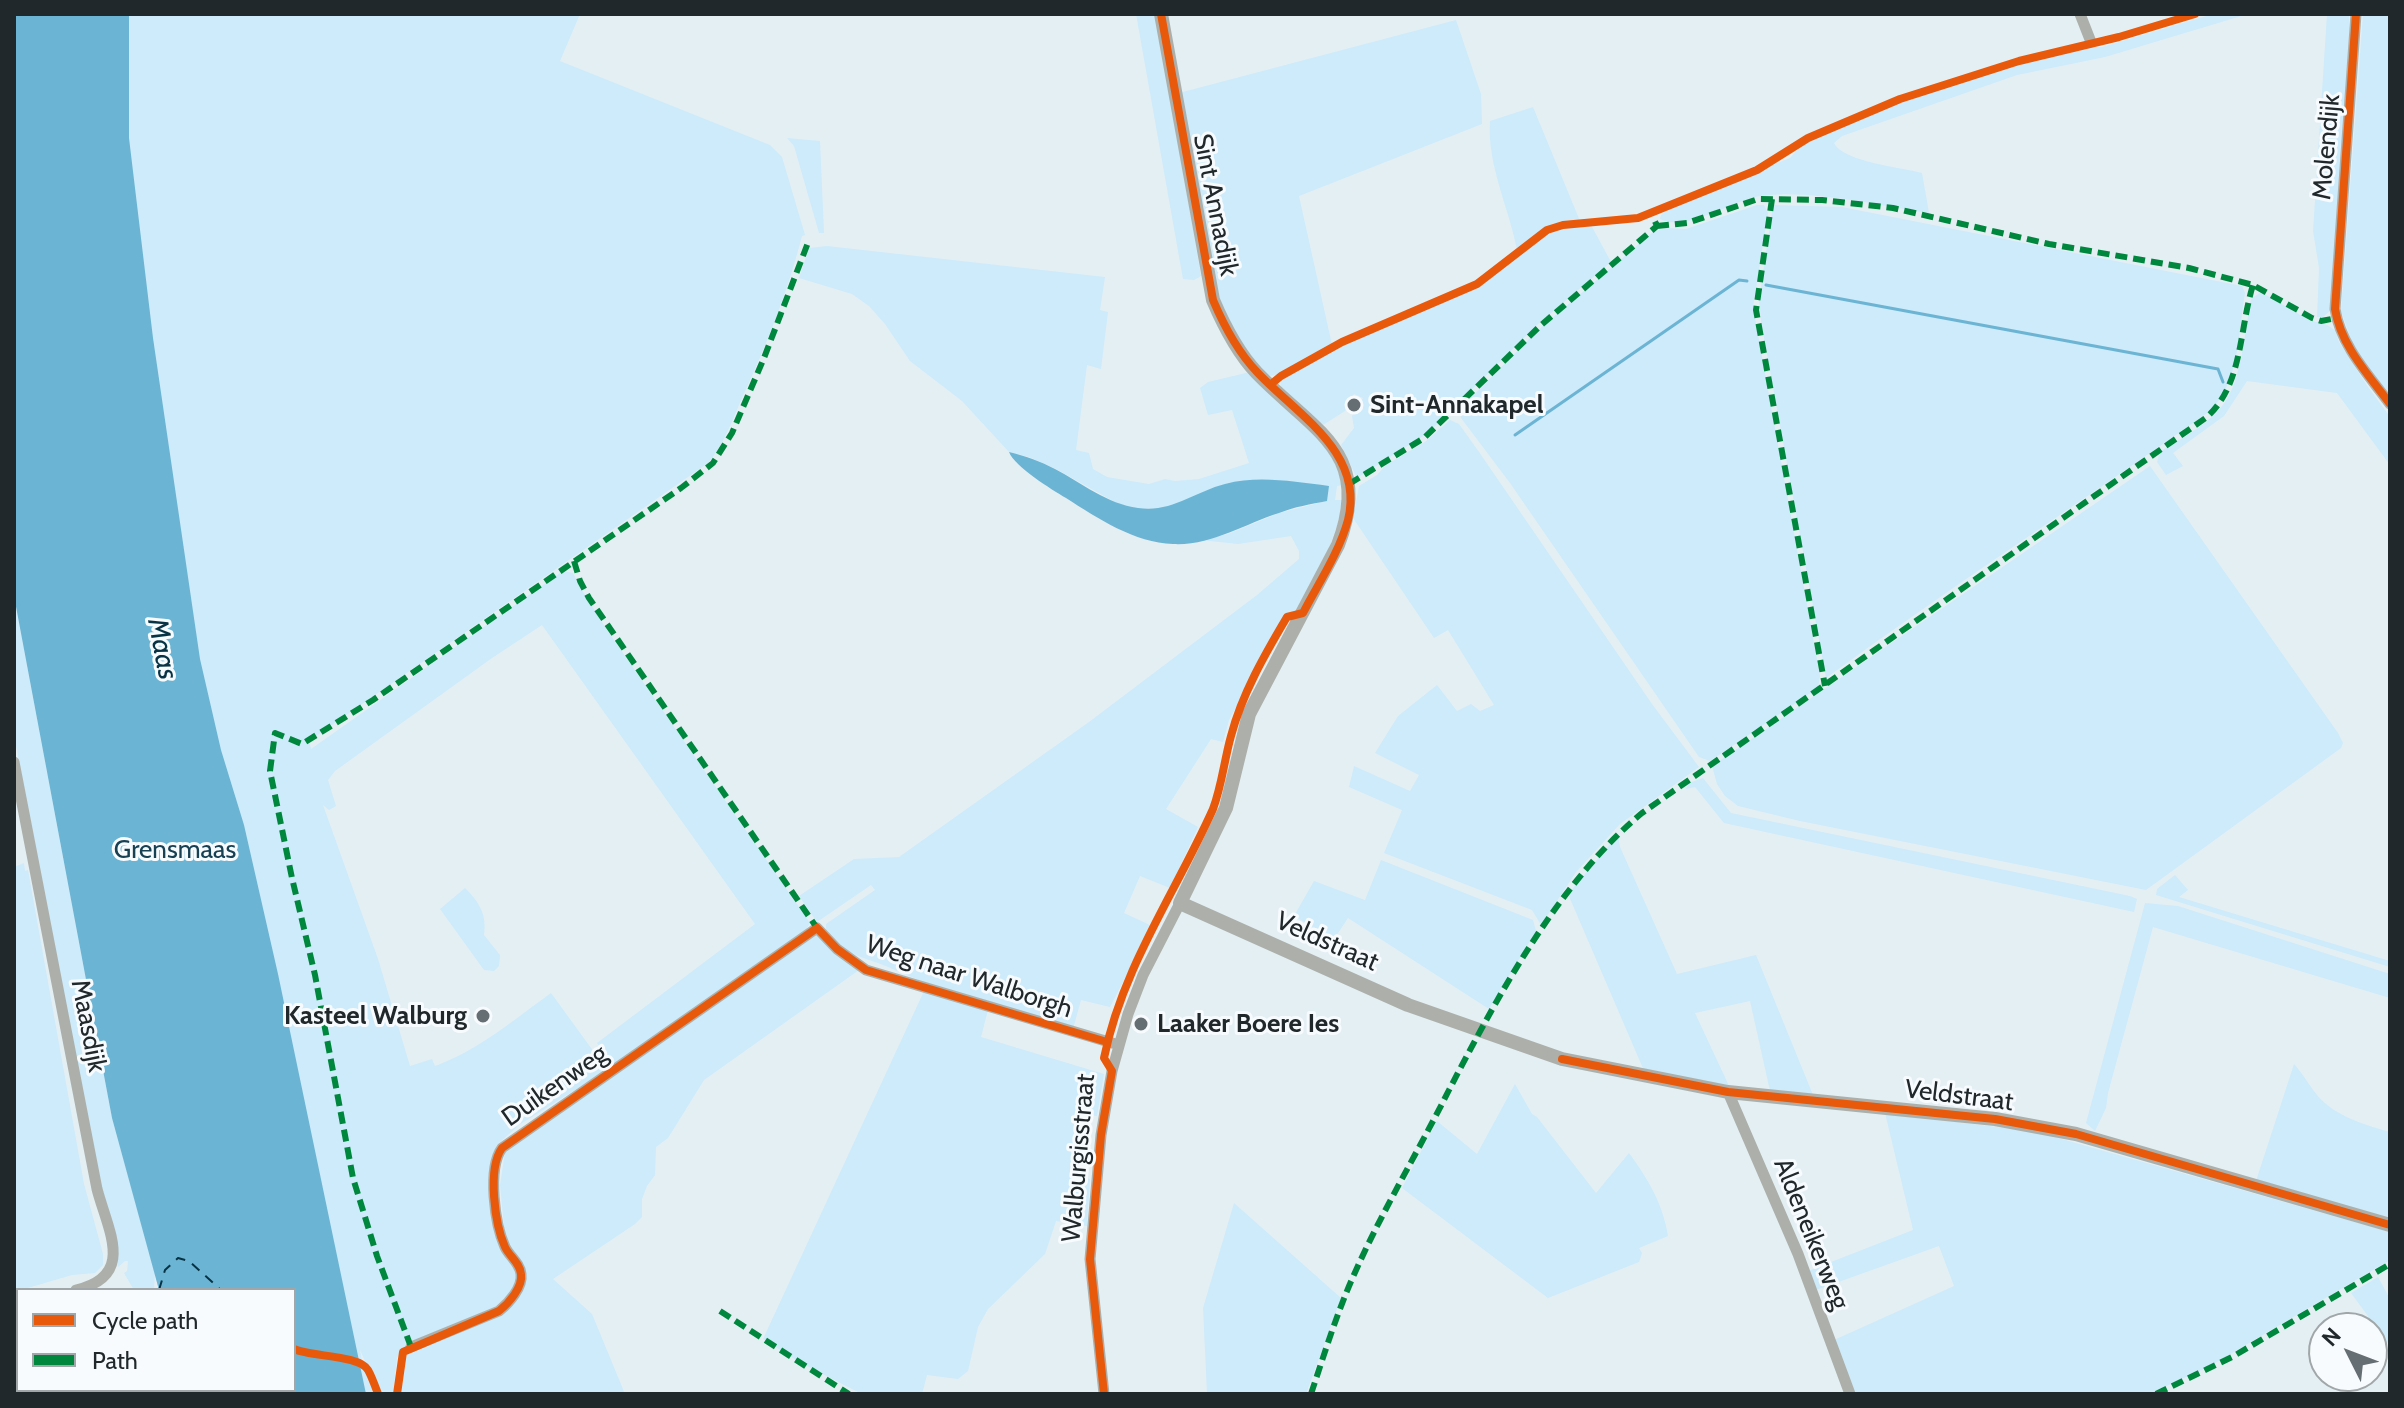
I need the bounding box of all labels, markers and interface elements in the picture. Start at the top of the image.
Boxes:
street label: Molendijk [2307,93,2347,201]
street label: Sint Annadijk [1186,131,1244,279]
place label: Sint-Annakapel [1370,389,1544,421]
marker: Sint-Annakapel [1345,396,1363,414]
water label: Maas [140,615,184,683]
park label: Grensmaas [114,834,236,866]
street label: Veldstraat [1271,906,1383,978]
street label: Weg naar Walborgh [862,929,1076,1025]
street label: Maasdijk [64,977,112,1075]
place label: Kasteel Walburg [284,1000,467,1032]
marker: Kasteel Walburg [474,1007,492,1025]
place label: Laaker Boere Ies [1157,1008,1339,1040]
marker: Laaker Boere Ies [1132,1015,1150,1033]
street label: Duikenweg [496,1038,614,1134]
street label: Walburgisstraat [1056,1072,1102,1244]
street label: Veldstraat [1903,1074,2015,1118]
street label: Aldeneikerweg [1766,1154,1856,1314]
legend [16,1288,296,1392]
text: Cycle path [92,1306,198,1335]
north arrow [2308,1312,2388,1392]
text: N [2316,1322,2347,1352]
text: Path [92,1346,138,1375]

